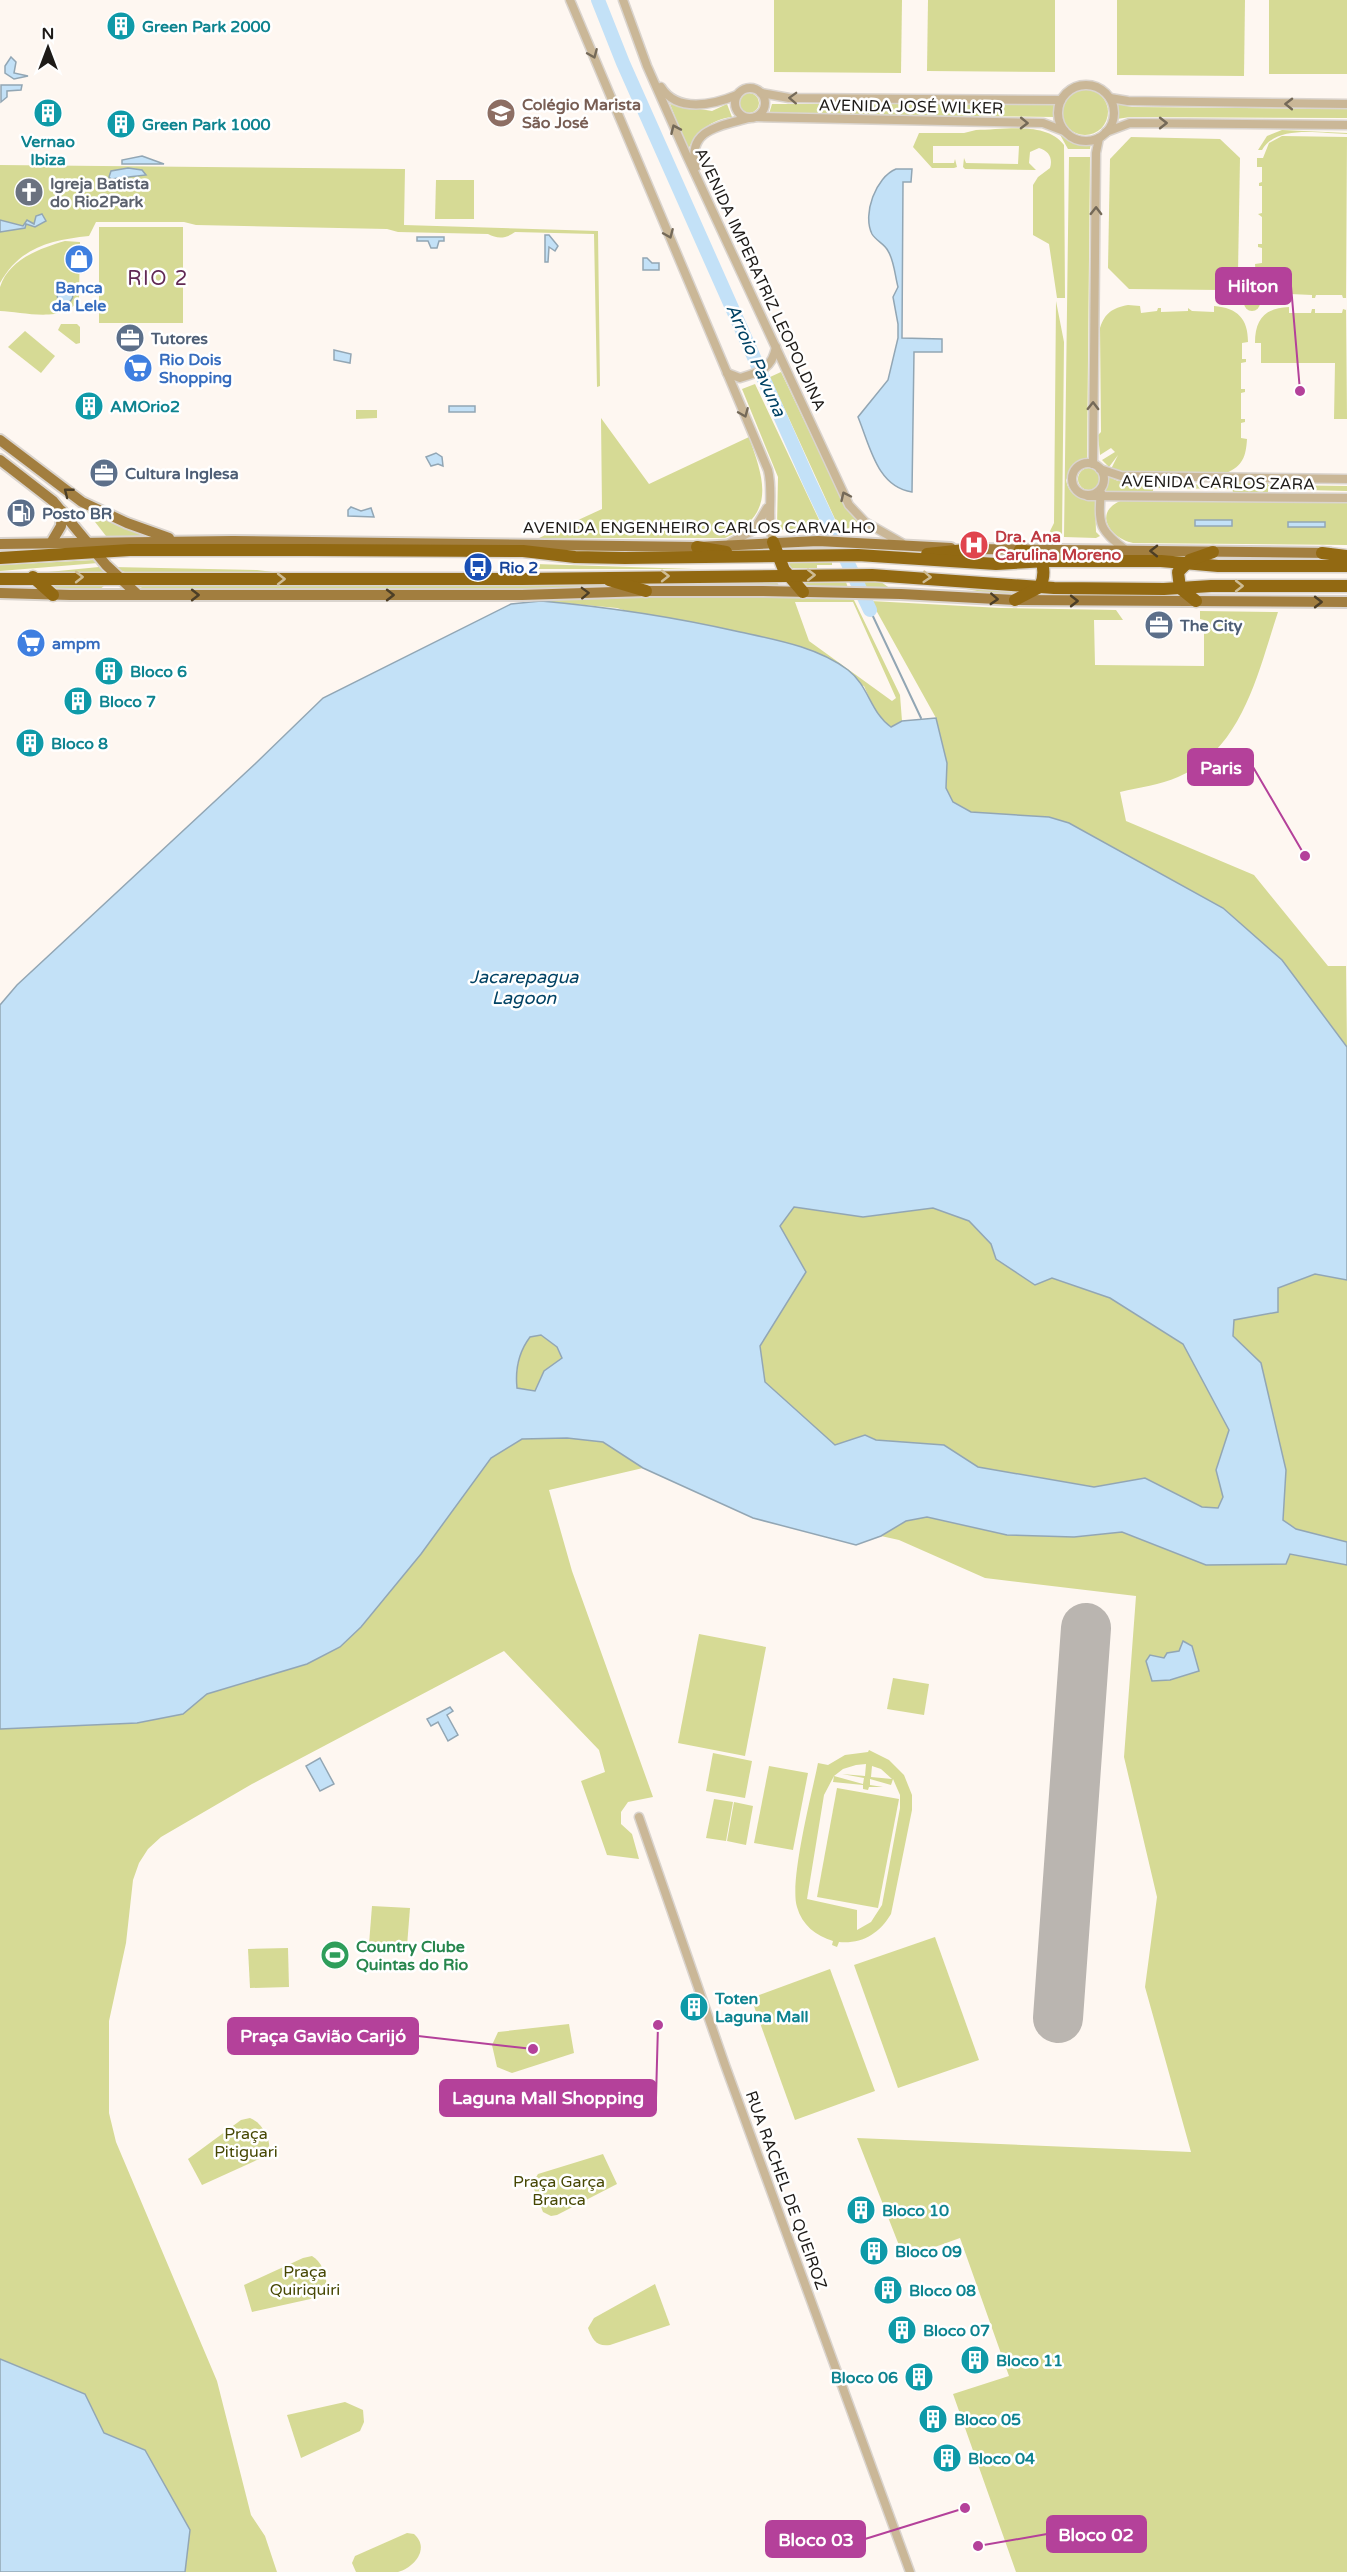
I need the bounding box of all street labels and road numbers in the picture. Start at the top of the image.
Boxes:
street label: AVENIDA JOSÉ WILKER [818,95,1004,119]
street label: AVENIDA IMPERATRIZ LEOPOLDINA [690,145,830,414]
street label: AVENIDA CARLOS ZARA [1121,471,1315,495]
street label: AVENIDA ENGENHEIRO CARLOS CARVALHO [522,518,876,538]
street label: RUA RACHEL DE QUEIROZ [741,2088,831,2292]

